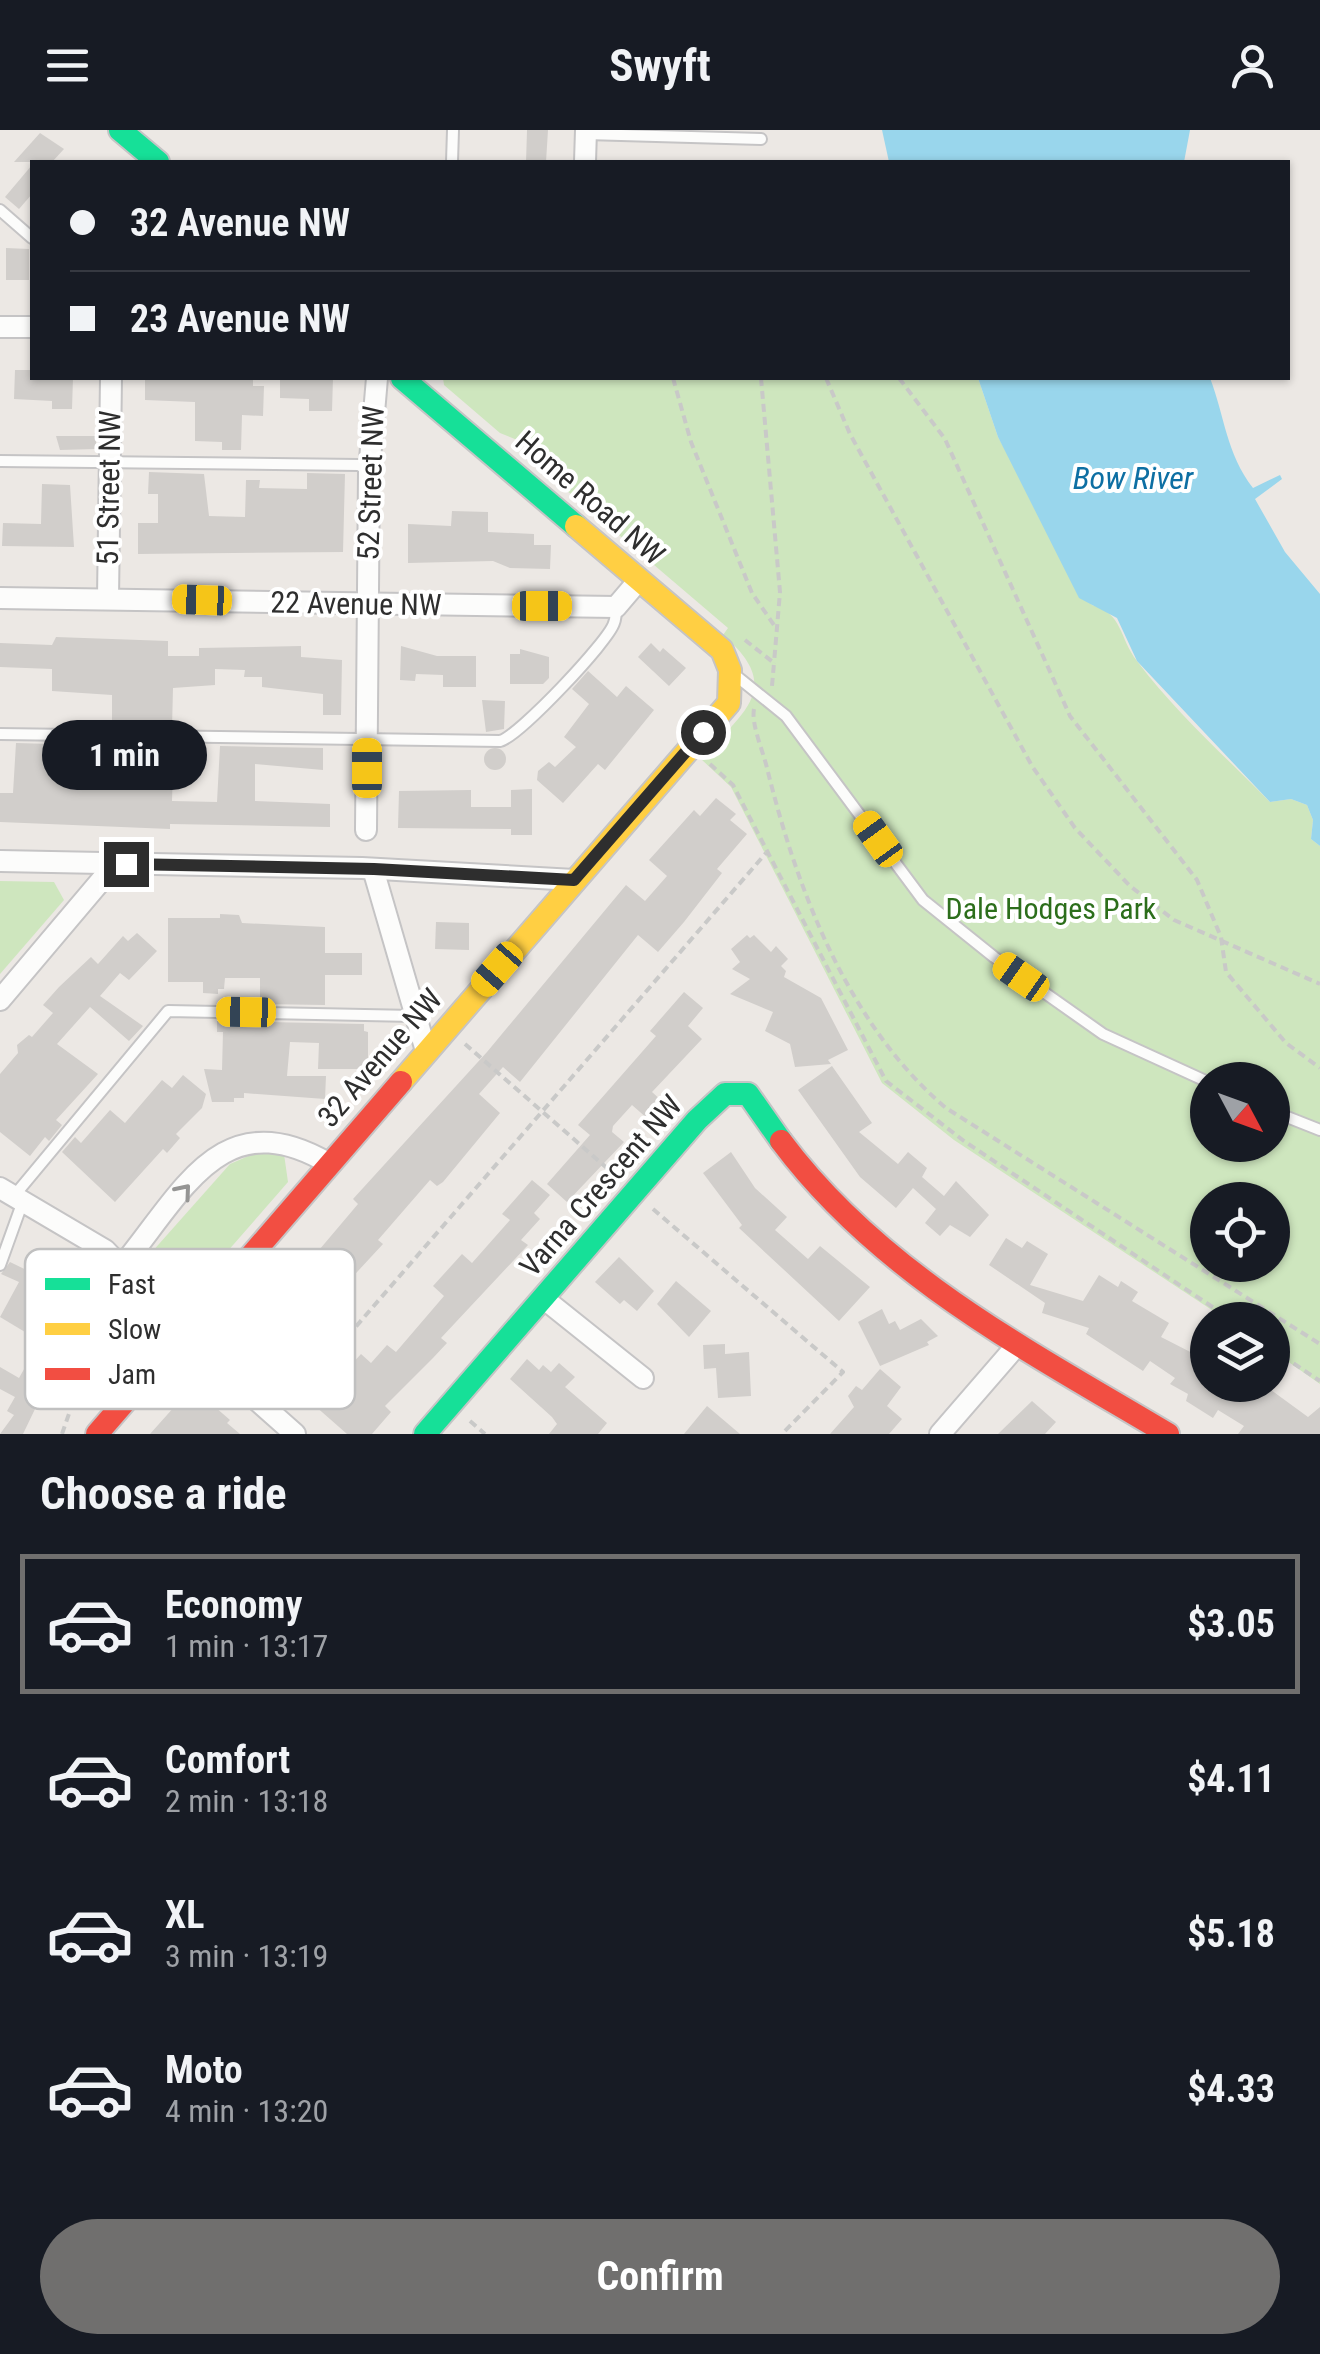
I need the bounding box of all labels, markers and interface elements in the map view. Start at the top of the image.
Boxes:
icon: menu [40,38,95,93]
icon: person [1225,38,1280,93]
text: Swyft [609,39,711,92]
text: 32 Avenue NW [130,201,350,245]
text: 23 Avenue NW [130,297,350,341]
street label: 52 Street NW [350,405,391,561]
street label: 51 Street NW [90,410,127,566]
street label: Home Road NW [509,423,672,572]
water label: Bow River [1073,459,1195,497]
car [171,584,233,616]
street label: 22 Avenue NW [270,585,442,622]
car [512,591,572,621]
route start [681,710,726,755]
callout: 1 min [44,719,208,789]
text: 1 min [89,736,160,774]
car [352,738,382,798]
car [848,806,908,872]
route end [104,842,149,887]
park label: Dale Hodges Park [946,891,1157,926]
car [466,937,528,1001]
car [988,948,1054,1006]
street label: 32 Avenue NW [310,981,449,1134]
car [216,996,276,1028]
north arrow [1190,1062,1290,1162]
map controls [1190,1062,1290,1402]
street label: Varna Crescent NW [512,1088,689,1283]
button: locate [1190,1182,1290,1282]
one-way arrow [172,1184,190,1202]
legend [25,1249,355,1409]
text: Fast [108,1268,155,1301]
button: layers [1190,1302,1290,1402]
text: Slow [108,1313,161,1346]
text: Jam [108,1358,156,1391]
text: Choose a ride [40,1467,287,1520]
icon: car [45,1579,135,1669]
text: Economy [165,1583,302,1627]
text: $3.05 [1187,1602,1275,1646]
text: 1 min · 13:17 [165,1627,328,1665]
icon: car [45,1734,135,1824]
text: Comfort [165,1738,290,1782]
text: $4.11 [1187,1757,1275,1801]
text: 2 min · 13:18 [165,1782,328,1820]
icon: car [45,1889,135,1979]
text: XL [165,1893,204,1937]
text: $5.18 [1187,1912,1275,1956]
text: 3 min · 13:19 [165,1937,328,1975]
icon: car [45,2044,135,2134]
text: Moto [165,2048,243,2092]
text: $4.33 [1187,2067,1275,2111]
text: 4 min · 13:20 [165,2092,328,2130]
button: Confirm [40,2219,1280,2334]

